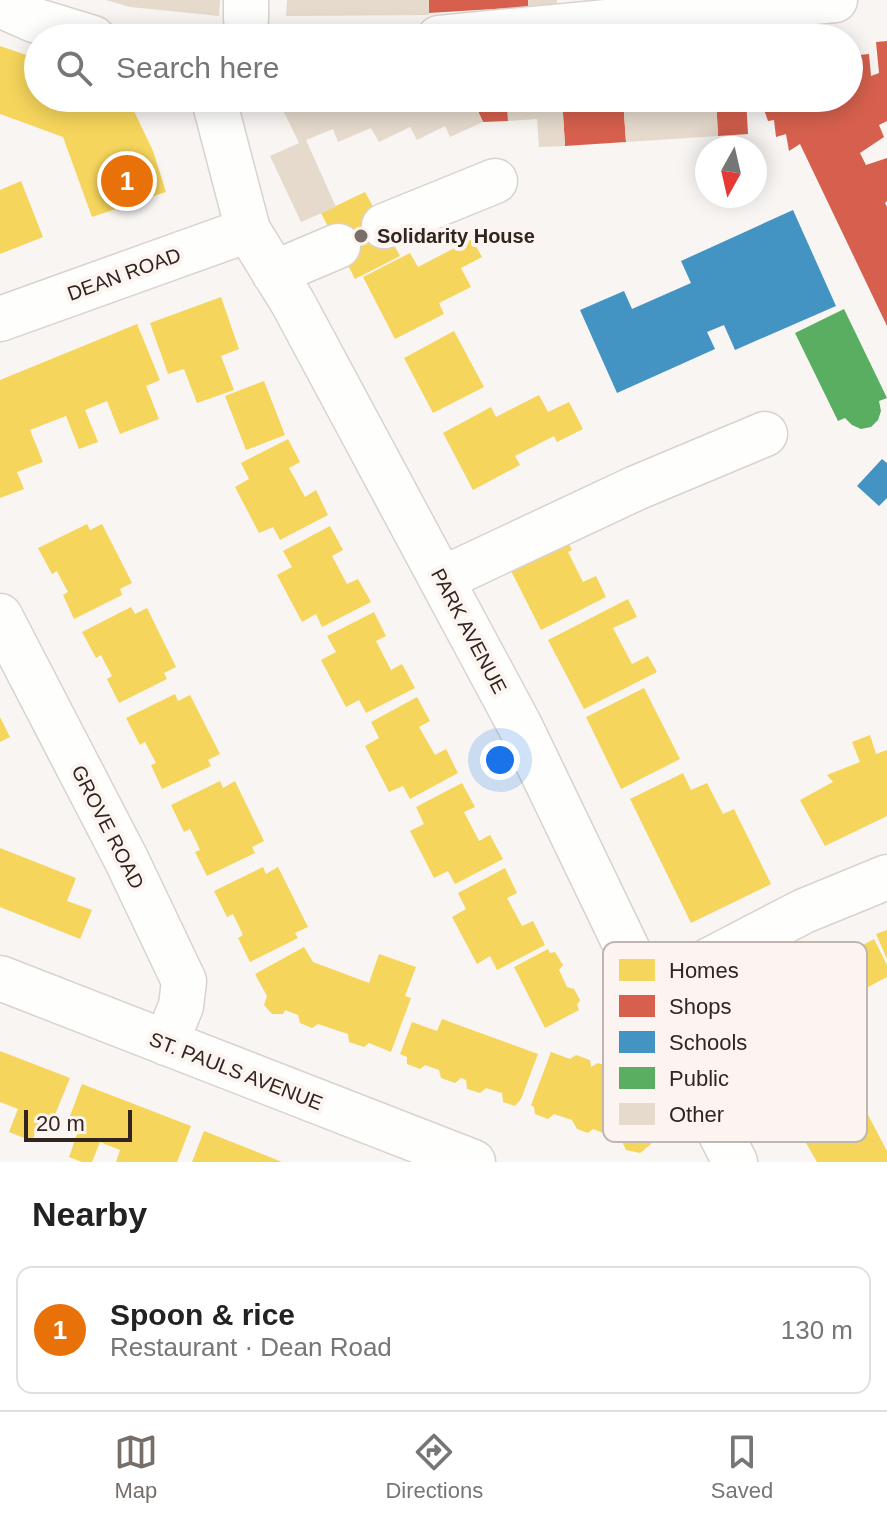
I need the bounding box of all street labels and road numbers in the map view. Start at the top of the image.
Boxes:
street label: DEAN ROAD [64,243,184,305]
street label: PARK AVENUE [427,565,511,697]
street label: GROVE ROAD [67,762,149,892]
street label: ST. PAULS AVENUE [146,1028,326,1114]

